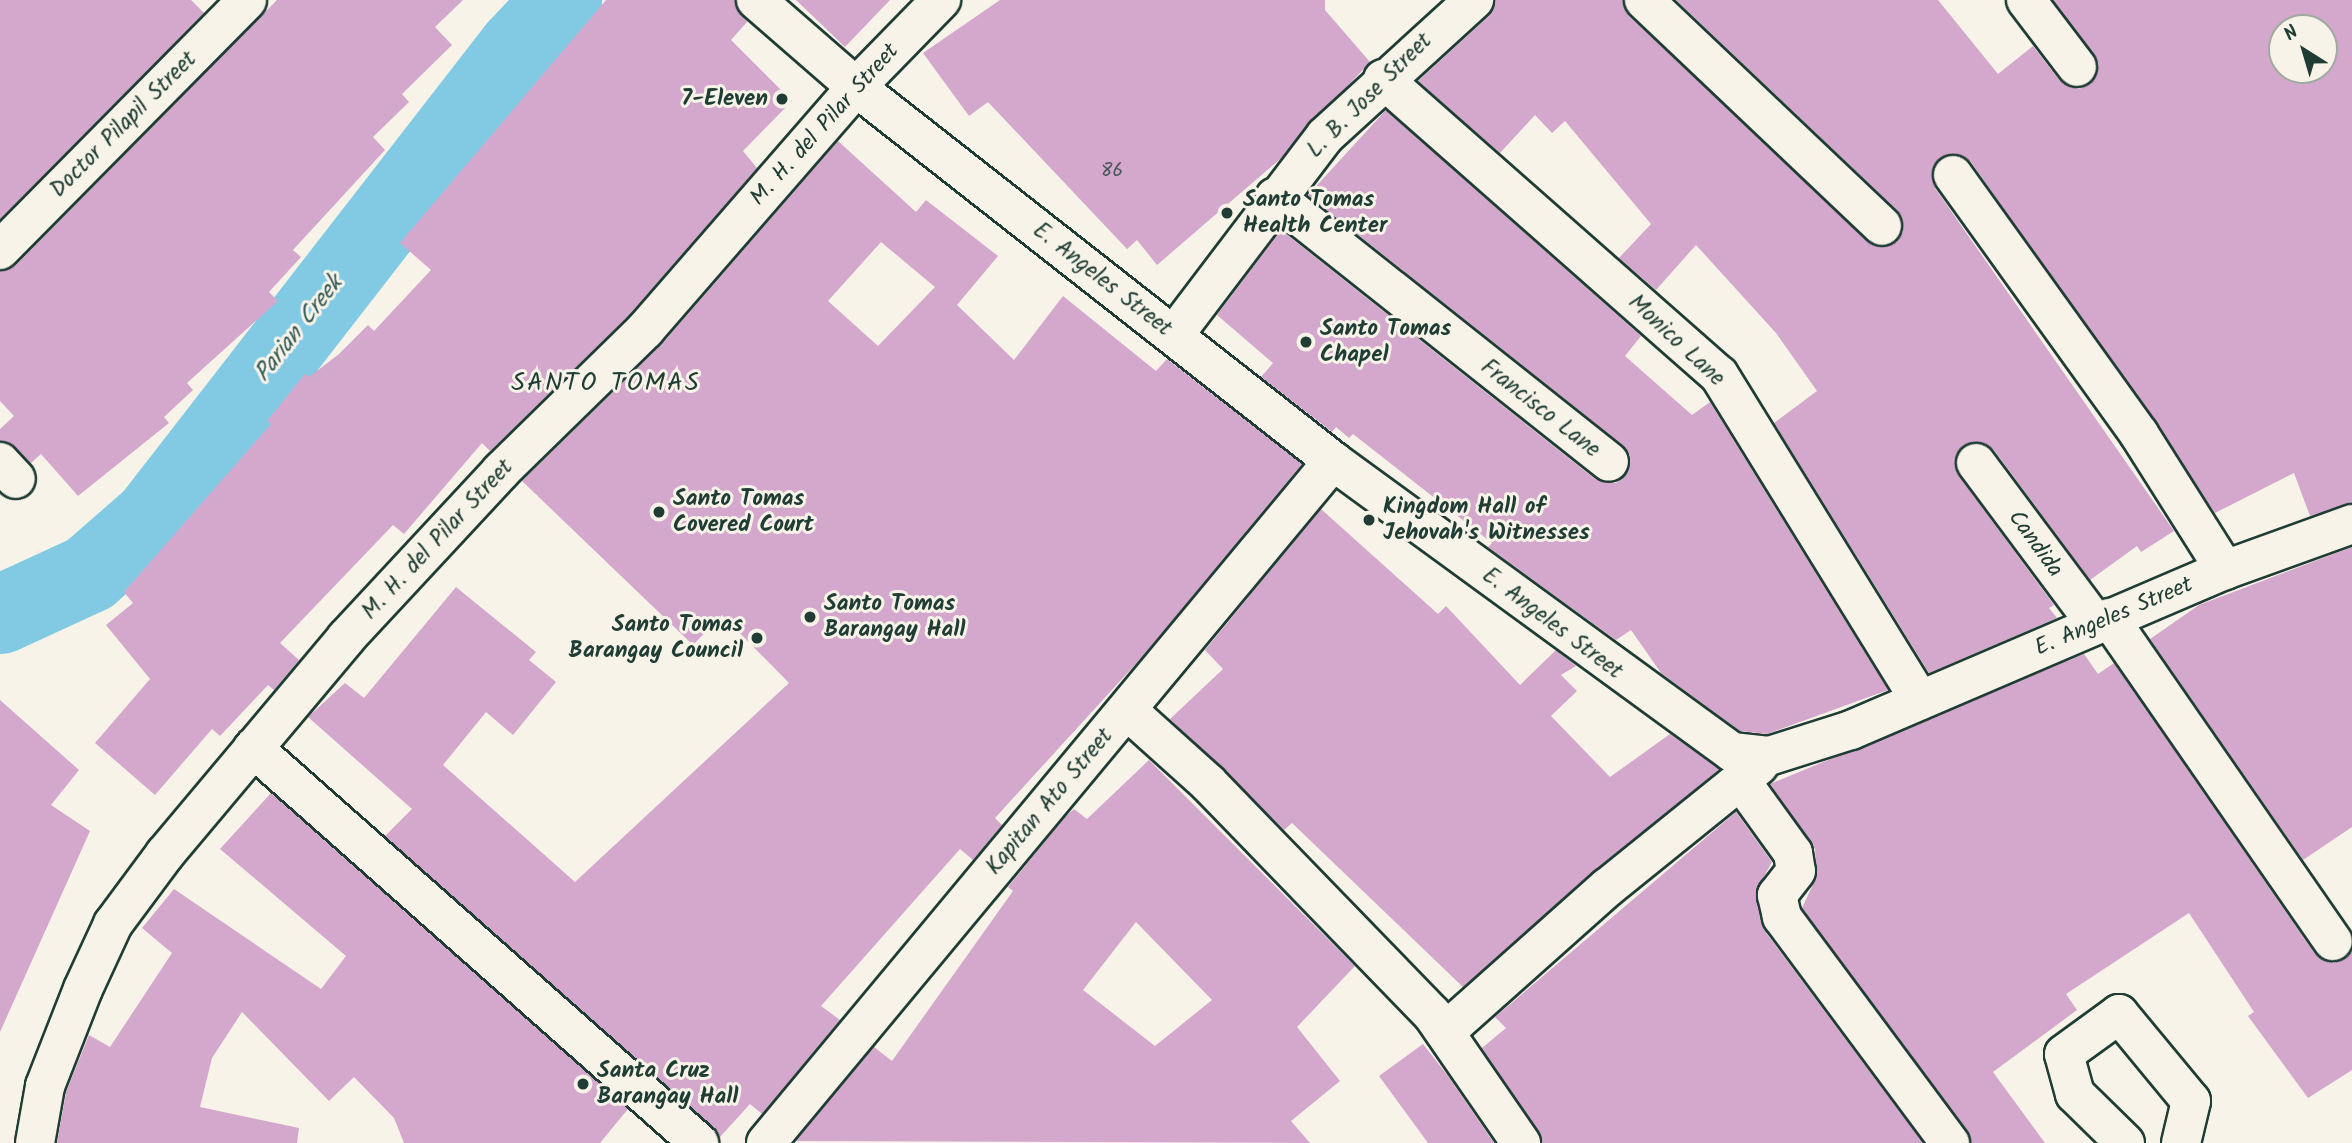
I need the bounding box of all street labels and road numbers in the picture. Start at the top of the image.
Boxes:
street label: L. B. Jose Street [1302,28,1438,164]
street label: M. H. del Pilar Street [745,38,905,212]
street label: Doctor Pilapil Street [45,46,203,204]
street label: E. Angeles Street [1027,217,1177,343]
street label: Monico Lane [1622,289,1730,393]
street label: Francisco Lane [1475,354,1605,464]
street label: M. H. del Pilar Street [357,454,519,626]
street label: Candida [2001,505,2069,583]
street label: E. Angeles Street [1476,562,1628,686]
street label: E. Angeles Street [2031,571,2197,663]
street label: Kapitan Ato Street [981,723,1119,881]

